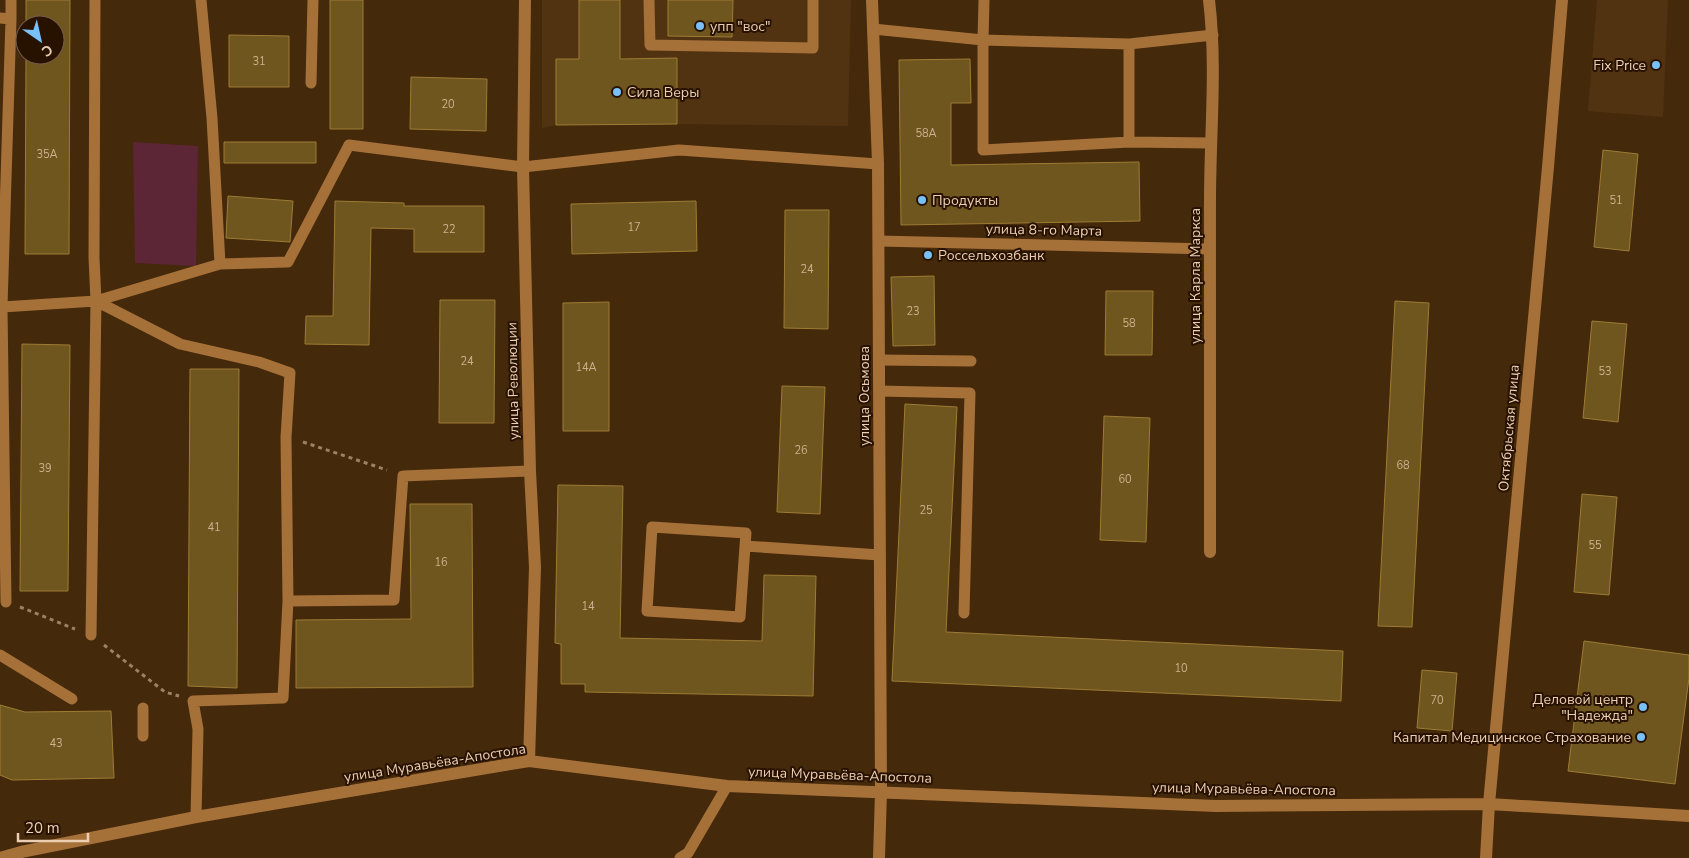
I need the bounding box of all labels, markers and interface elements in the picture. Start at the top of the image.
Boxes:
north arrow [15,15,65,65]
place label: упп "вос" [710,17,770,36]
marker: упп "вос" [694,20,706,32]
text: С [37,40,56,61]
house number: 31 [252,54,266,69]
place label: Fix Price [1593,56,1646,75]
marker: Fix Price [1650,59,1662,71]
place label: Сила Веры [627,83,699,102]
marker: Сила Веры [611,86,623,98]
house number: 20 [441,97,455,112]
house number: 58А [915,126,937,141]
house number: 35А [36,147,58,162]
place label: Продукты [932,191,998,210]
house number: 51 [1609,193,1623,208]
marker: Продукты [916,194,928,206]
street label: улица Карла Маркса [1186,208,1205,344]
street label: улица 8-го Марта [986,219,1102,241]
house number: 17 [627,220,641,235]
house number: 22 [442,222,456,237]
place label: Россельхозбанк [938,246,1045,265]
marker: Россельхозбанк [922,249,934,261]
house number: 24 [800,262,814,277]
house number: 23 [906,304,920,319]
house number: 58 [1122,316,1136,331]
street label: улица Революции [502,322,524,440]
street label: улица Осьмова [855,346,874,446]
house number: 24 [460,354,474,369]
house number: 14А [575,360,597,375]
street label: Октябрьская улица [1494,364,1524,492]
house number: 53 [1598,364,1612,379]
house number: 26 [794,443,808,458]
house number: 68 [1396,458,1410,473]
house number: 39 [38,461,52,476]
house number: 60 [1118,472,1132,487]
house number: 25 [919,503,933,518]
house number: 41 [207,520,221,535]
house number: 55 [1588,538,1602,553]
house number: 16 [434,555,448,570]
house number: 14 [581,599,595,614]
house number: 10 [1174,661,1188,676]
place label: Деловой центр "Надежда" [1533,690,1633,725]
house number: 70 [1430,693,1444,708]
marker: Деловой центр "Надежда" [1637,701,1649,713]
place label: Капитал Медицинское Страхование [1393,728,1631,747]
marker: Капитал Медицинское Страхование [1635,731,1647,743]
house number: 43 [49,736,63,751]
street label: улица Муравьёва-Апостола [343,739,527,787]
street label: улица Муравьёва-Апостола [748,762,932,788]
street label: улица Муравьёва-Апостола [1152,778,1336,800]
scale bar [18,810,88,842]
text: 20 m [25,818,60,838]

